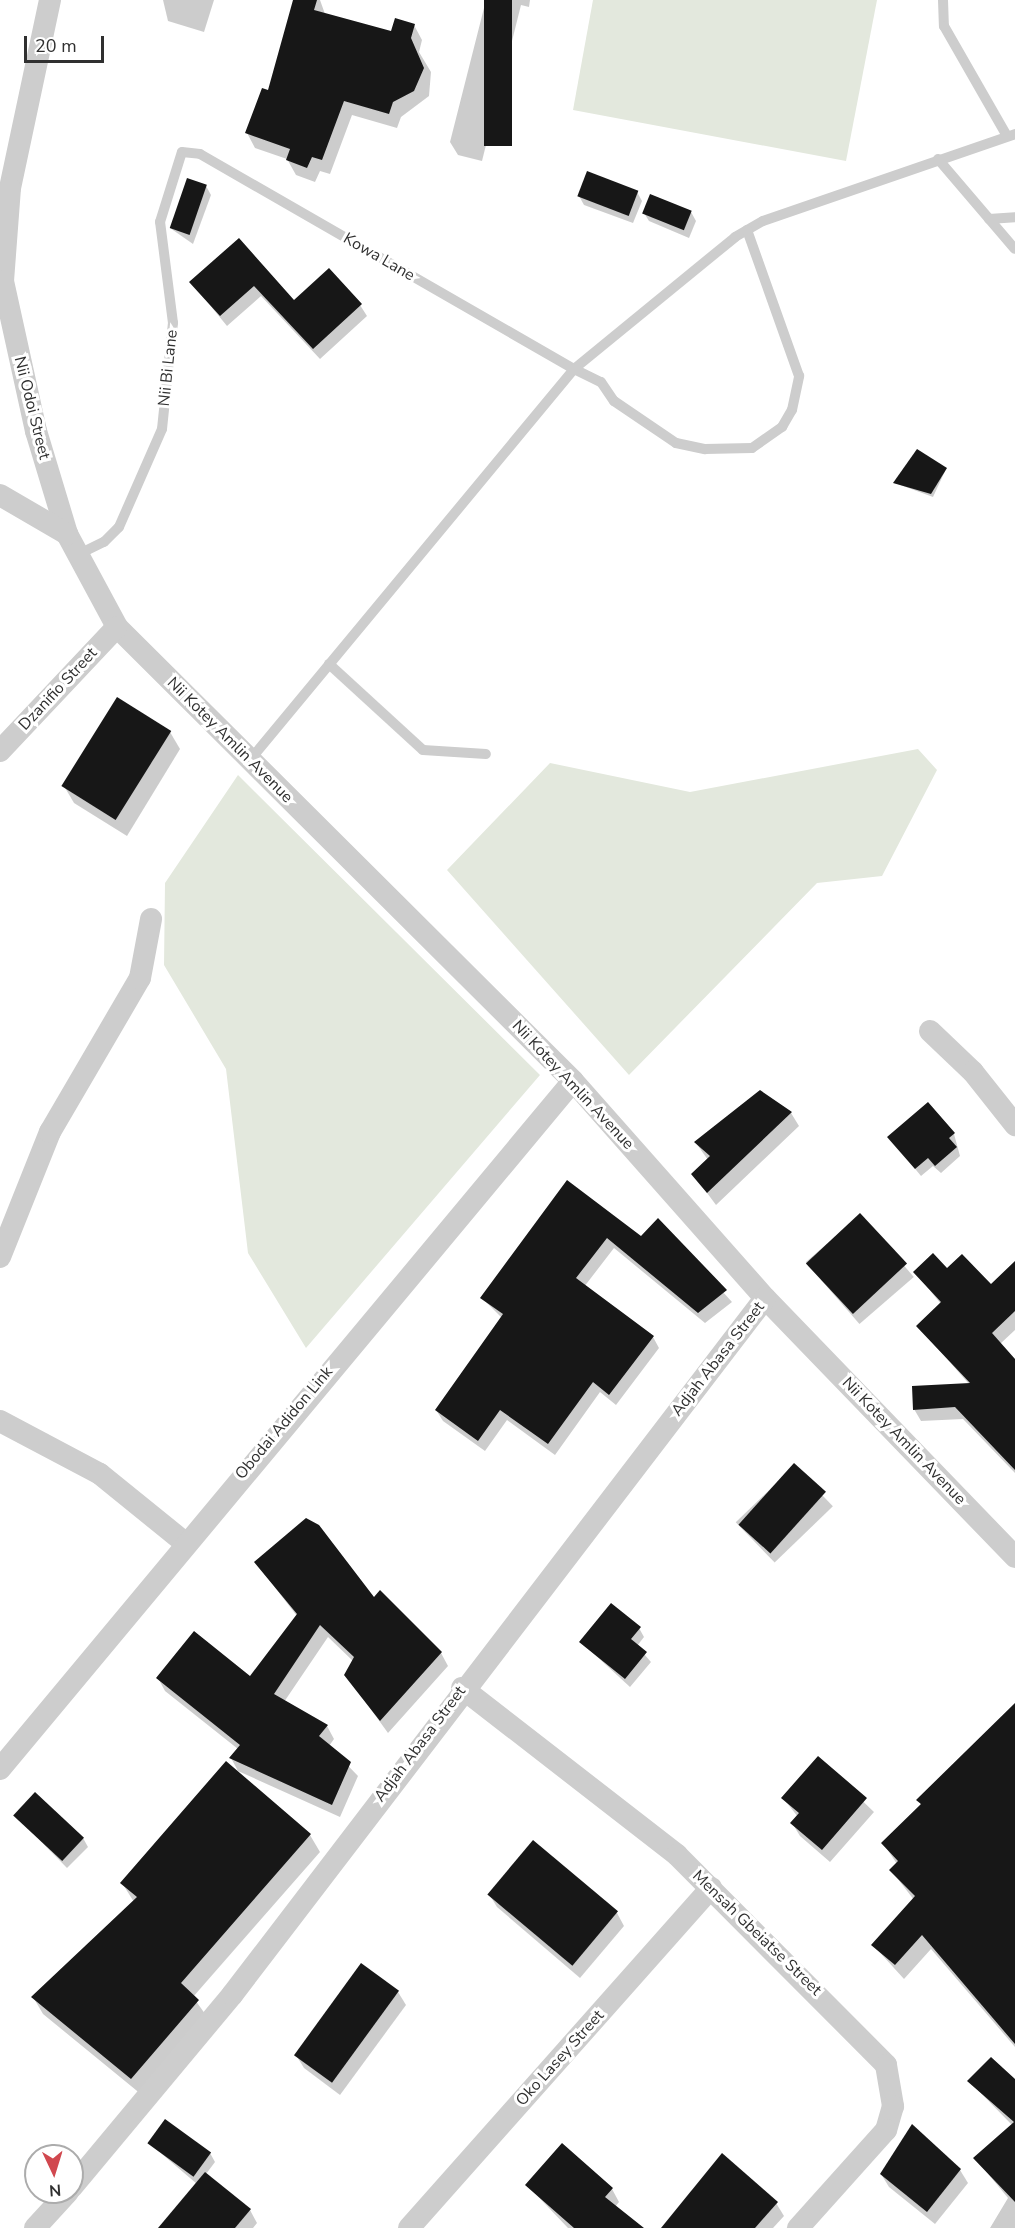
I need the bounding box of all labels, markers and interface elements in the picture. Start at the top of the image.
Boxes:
scale bar [27,24,106,62]
text: 20 m [35,34,77,58]
street label: Kowa Lane [340,229,418,285]
street label: Nii Bi Lane [154,329,182,407]
street label: Nii Odoi Street [10,355,54,461]
street label: Dzanifio Street [15,644,101,734]
street label: Nii Kotey Amlin Avenue [163,673,297,807]
street label: Nii Kotey Amlin Avenue [508,1016,638,1154]
street label: Adjah Abasa Street [667,1298,769,1420]
street label: Obodai Adidon Link [231,1363,337,1483]
street label: Nii Kotey Amlin Avenue [838,1373,970,1509]
street label: Adjah Abasa Street [370,1682,470,1806]
street label: Mensah Gbeiatse Street [689,1866,825,2000]
street label: Oko Lasey Street [512,2006,608,2110]
north arrow [24,2144,84,2204]
text: N [48,2179,62,2201]

